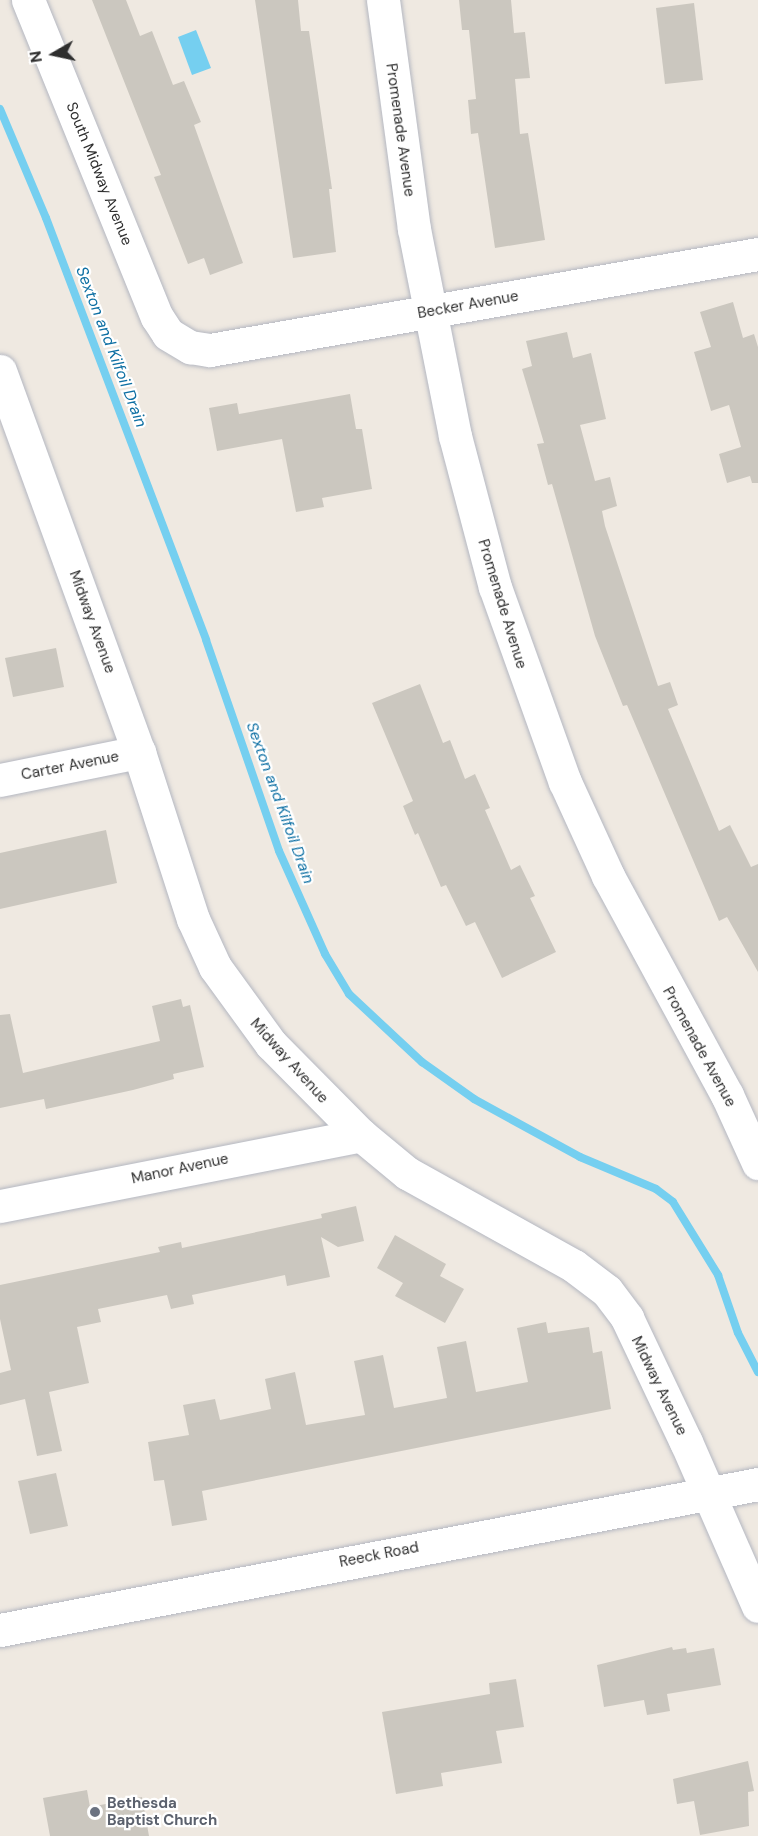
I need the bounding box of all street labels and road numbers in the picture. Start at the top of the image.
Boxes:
street label: Promenade Avenue [382,62,418,198]
street label: South Midway Avenue [62,100,136,248]
street label: Becker Avenue [416,287,520,323]
street label: Promenade Avenue [474,537,530,671]
street label: Midway Avenue [65,568,119,676]
street label: Carter Avenue [20,748,120,784]
street label: Promenade Avenue [659,984,739,1110]
street label: Midway Avenue [246,1015,332,1107]
street label: Manor Avenue [130,1150,230,1188]
street label: Midway Avenue [627,1334,691,1438]
street label: Reeck Road [338,1538,420,1572]

